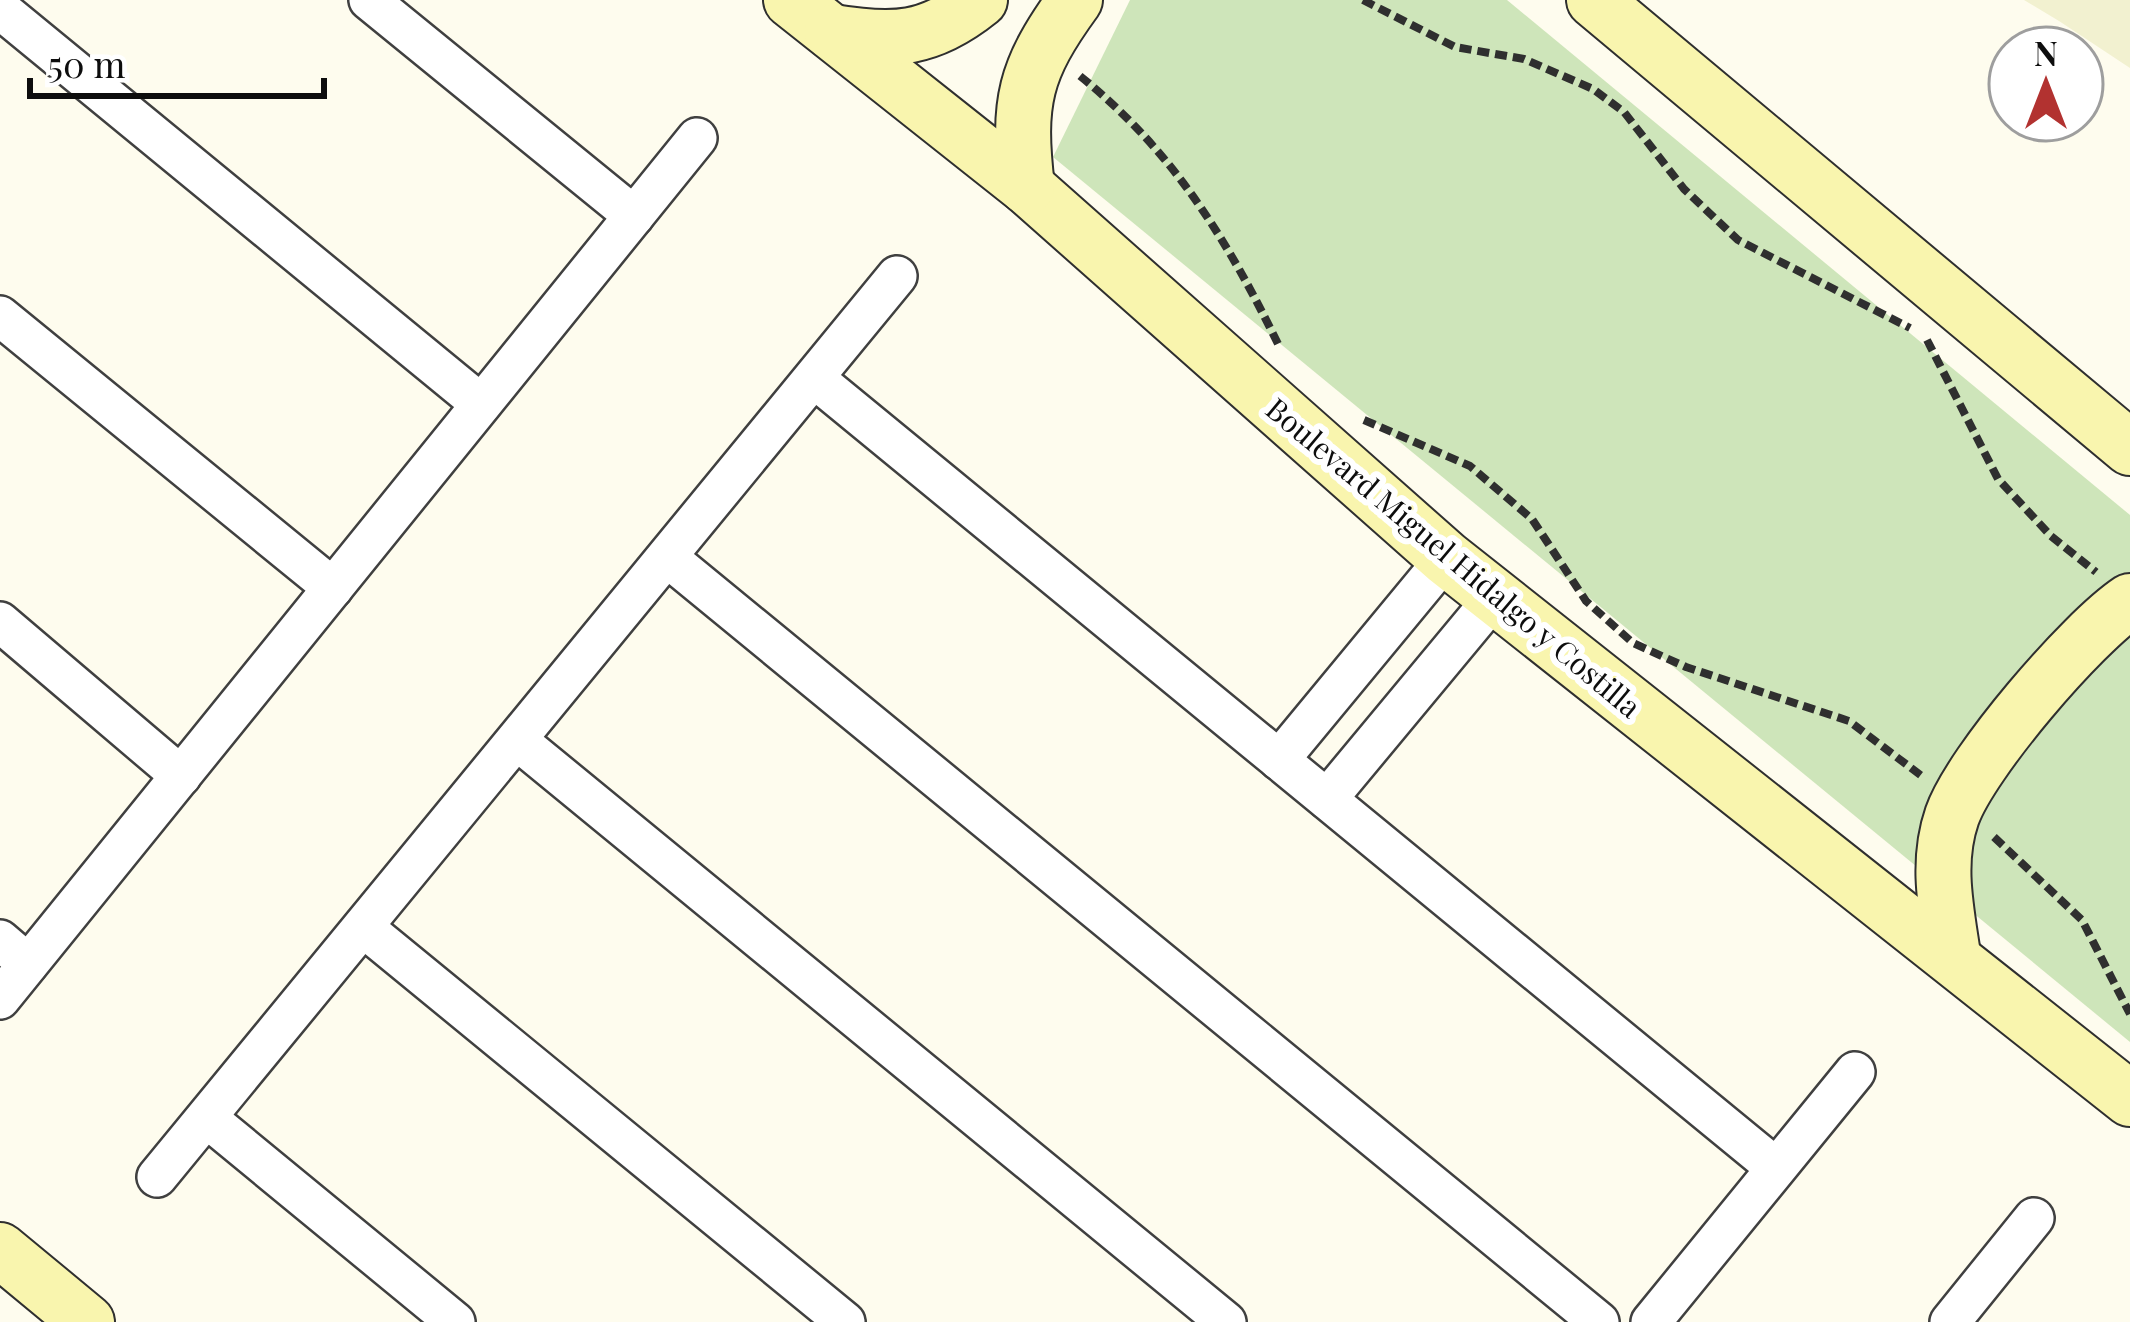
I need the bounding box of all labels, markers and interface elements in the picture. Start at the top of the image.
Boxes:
scale bar [30,24,324,98]
north arrow [1986,24,2106,144]
text: N [2034,30,2058,74]
text: 50 m [48,39,126,87]
street label: Boulevard Miguel Hidalgo y Costilla [1258,388,1650,726]

